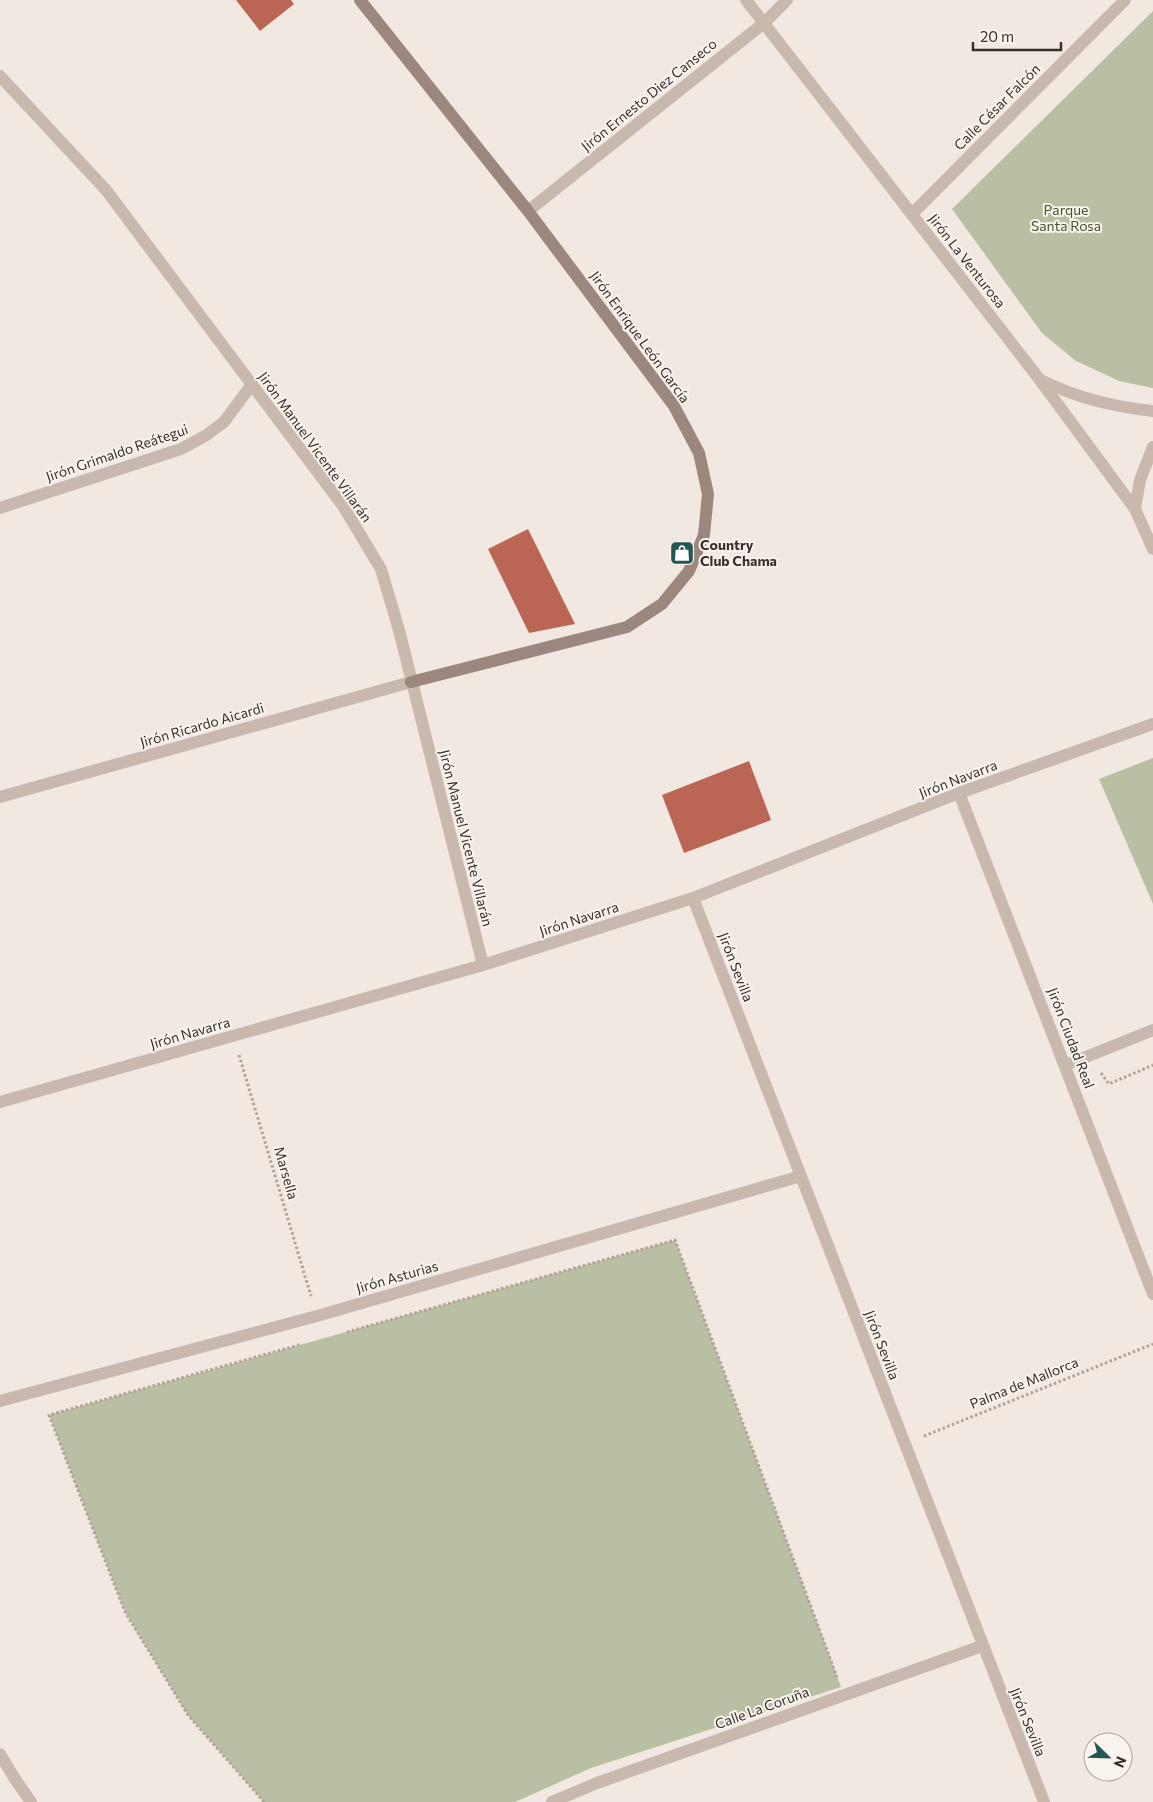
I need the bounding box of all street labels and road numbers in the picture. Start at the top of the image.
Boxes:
street label: Jirón Ernesto Diez Canseco [578,35,720,154]
street label: Calle César Falcón [950,60,1043,153]
street label: Jirón La Venturosa [925,210,1009,311]
street label: Jirón Enrique León García [587,267,694,406]
street label: Jirón Manuel Vicente Villarán [255,368,376,525]
street label: Jirón Grimaldo Reátegui [43,420,190,485]
street label: Jirón Ricardo Aicardi [138,699,266,750]
street label: Jirón Manuel Vicente Villarán [436,748,497,928]
street label: Jirón Navarra [916,756,999,801]
street label: Jirón Navarra [537,898,621,939]
street label: Jirón Sevilla [715,930,757,1004]
street label: Jirón Ciudad Real [1044,985,1098,1091]
street label: Jirón Navarra [148,1013,232,1052]
street label: Marsella [271,1144,302,1201]
street label: Jirón Asturias [354,1257,440,1296]
street label: Jirón Sevilla [861,1308,903,1382]
street label: Palma de Mallorca [967,1353,1081,1412]
street label: Calle La Coruña [712,1683,811,1732]
street label: Jirón Sevilla [1007,1685,1050,1759]

